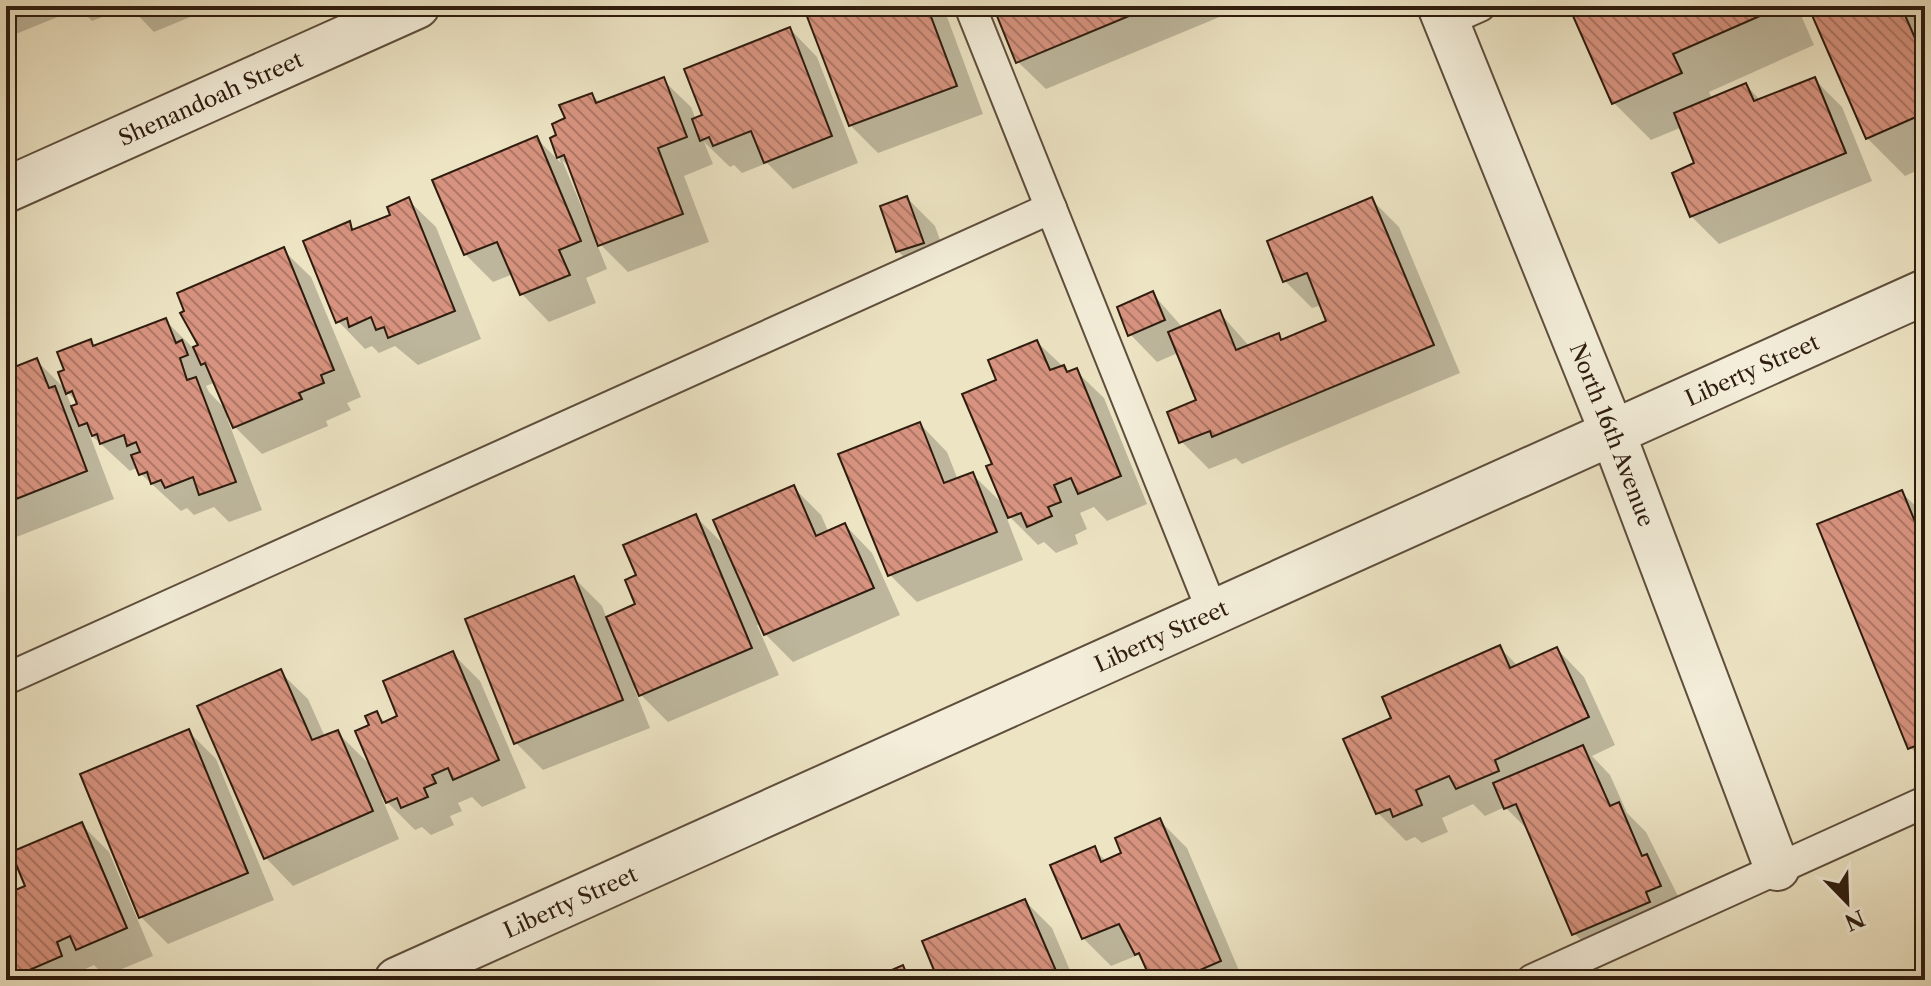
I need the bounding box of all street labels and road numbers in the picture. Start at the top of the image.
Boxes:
street label: Shenandoah Street [114,45,307,151]
street label: Liberty Street [1681,328,1823,412]
street label: North 16th Avenue [1564,339,1660,530]
street label: Liberty Street [1090,594,1232,678]
street label: Liberty Street [499,860,641,944]

